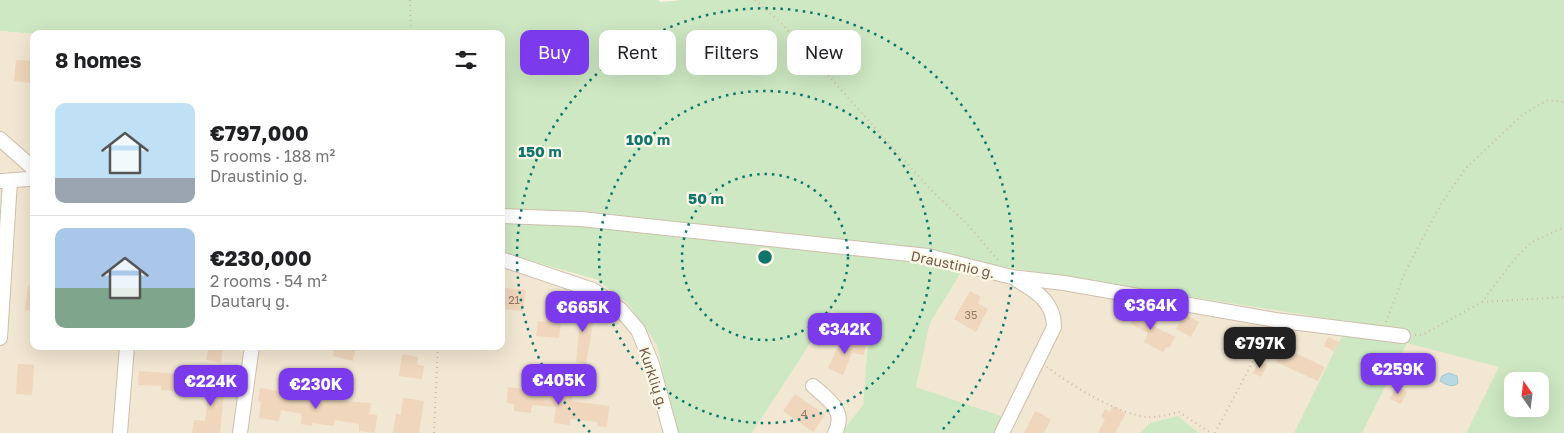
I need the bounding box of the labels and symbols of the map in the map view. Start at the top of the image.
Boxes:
text: 100 m [626,130,670,148]
text: 150 m [518,142,562,160]
text: 50 m [688,189,724,207]
street label: Draustinio g. [909,247,997,281]
centre of rings [756,248,774,266]
pin: €364K [1116,288,1186,331]
pin: €665K [548,290,618,333]
house number: 21 [508,293,520,306]
house number: 35 [965,308,977,321]
pin: €342K [810,312,880,355]
pin: €797K [1225,326,1295,369]
street label: Kurklių g. [636,345,672,411]
pin: €259K [1363,352,1433,395]
pin: €224K [176,364,246,407]
pin: €405K [524,364,594,406]
pin: €230K [281,368,351,410]
north arrow [1504,372,1549,418]
house number: 4 [801,407,808,420]

